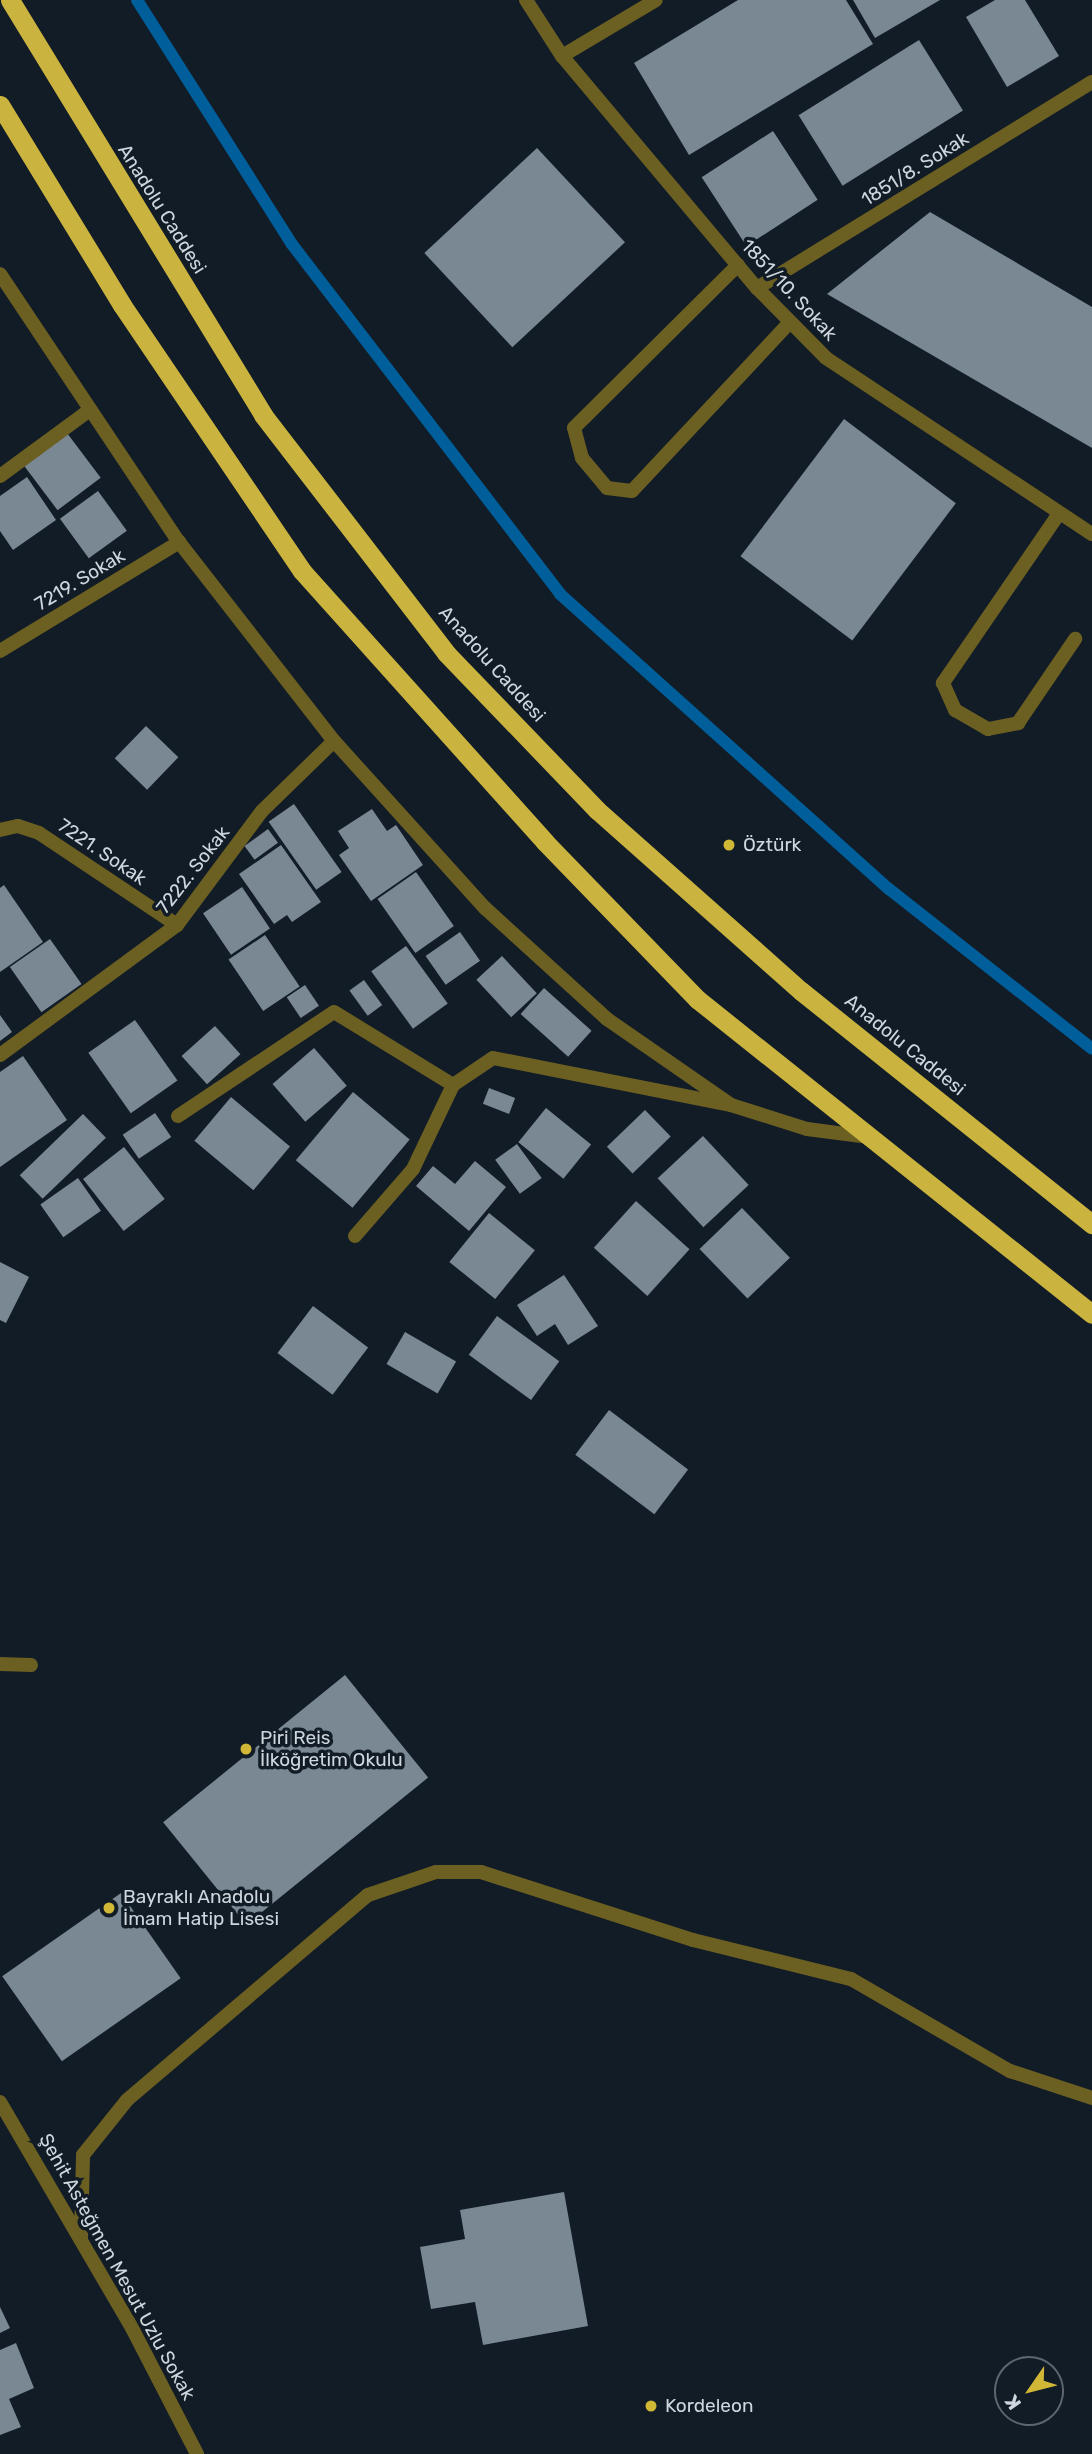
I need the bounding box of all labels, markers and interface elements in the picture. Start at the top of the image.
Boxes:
street label: 1851/8. Sokak [857,127,973,211]
street label: Anadolu Caddesi [113,140,211,278]
street label: 1851/10. Sokak [736,235,842,345]
street label: 7219. Sokak [31,544,129,616]
street label: Anadolu Caddesi [434,601,550,727]
street label: 7221. Sokak [53,814,151,890]
street label: 7222. Sokak [152,822,234,918]
place label: Öztürk [743,834,801,856]
marker: Öztürk [721,837,737,853]
street label: Anadolu Caddesi [840,989,970,1101]
place label: Piri Reis İlköğretim Okulu [260,1727,403,1771]
marker: Piri Reis İlköğretim Okulu [238,1741,254,1757]
place label: Bayraklı Anadolu İmam Hatip Lisesi [123,1886,279,1930]
marker: Bayraklı Anadolu İmam Hatip Lisesi [101,1900,117,1916]
street label: Şehit Asteğmen Mesut Uzlu Sokak [34,2130,200,2404]
north arrow [994,2356,1064,2426]
text: K [1000,2390,1026,2414]
place label: Kordeleon [665,2395,753,2417]
marker: Kordeleon [643,2398,659,2414]

